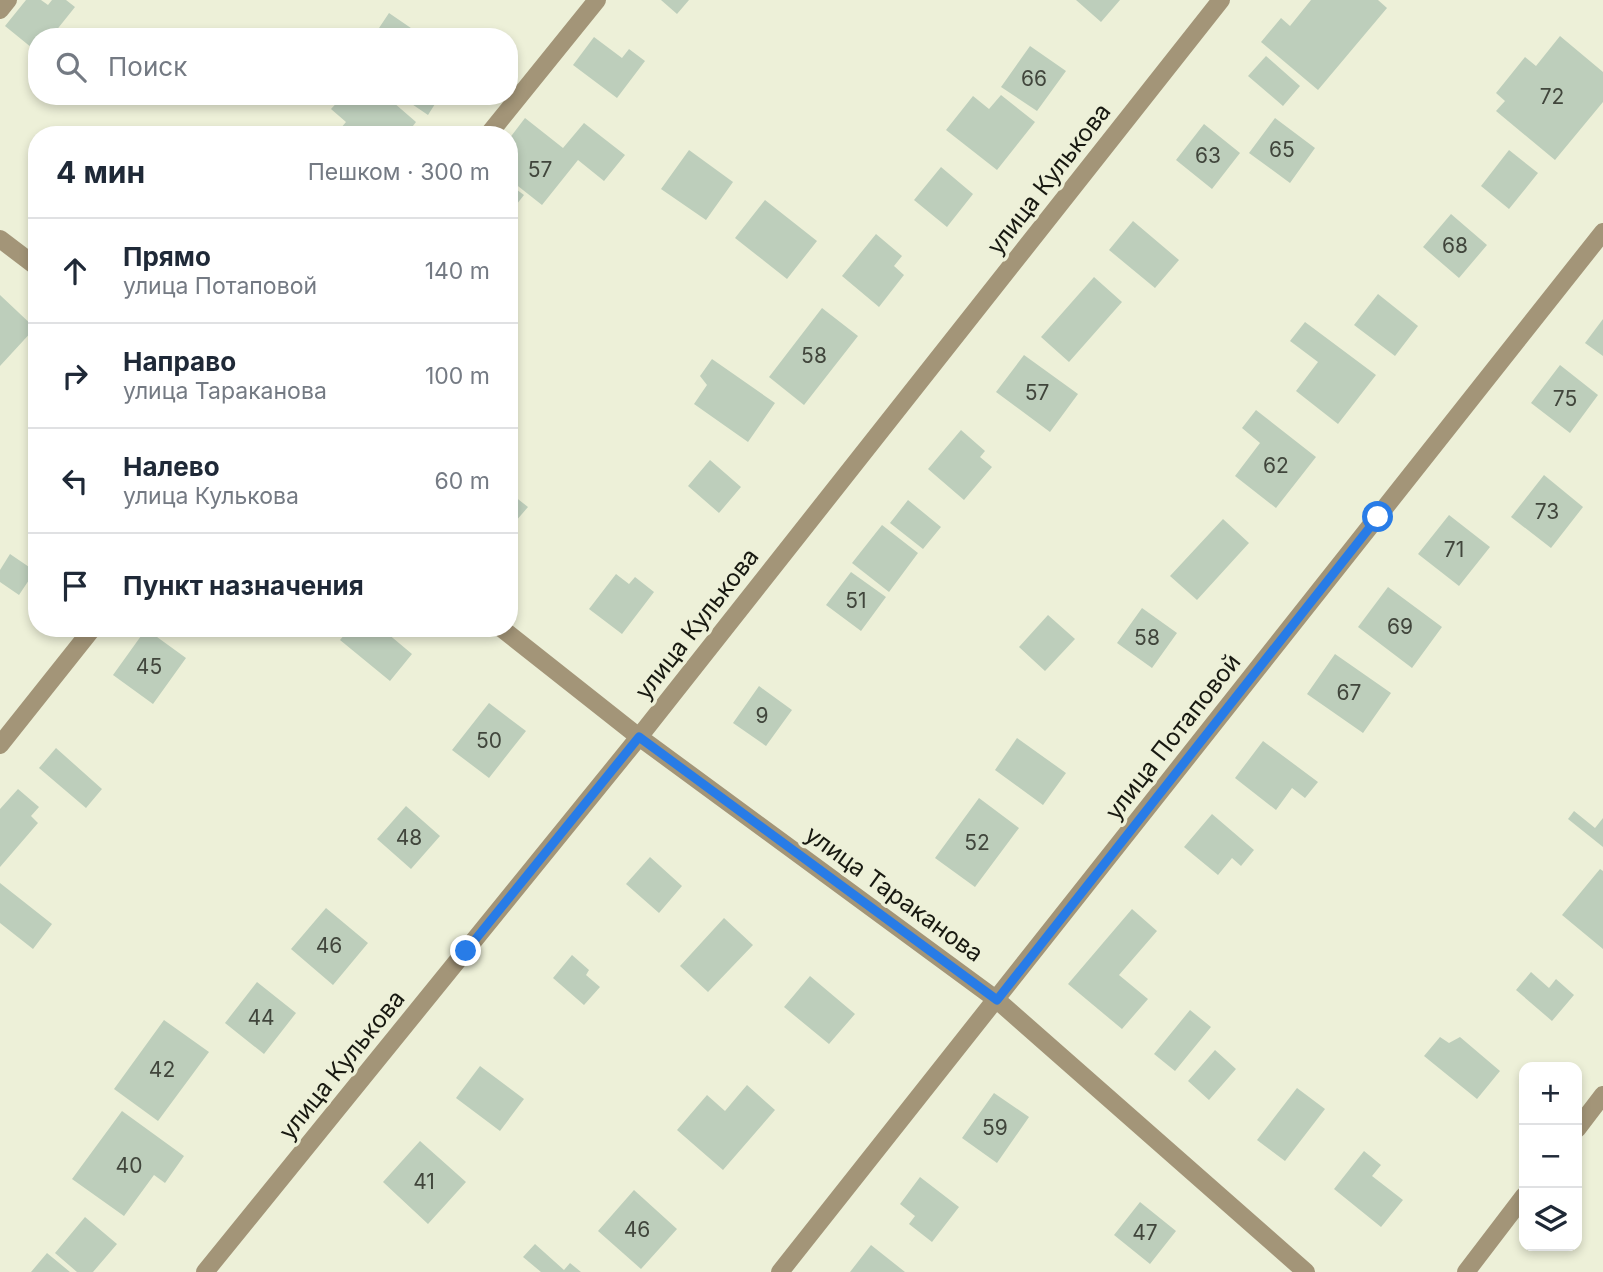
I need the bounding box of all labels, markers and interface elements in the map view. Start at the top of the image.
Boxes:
search box [28,28,518,105]
icon: search [52,48,90,86]
text: Поиск [108,51,187,82]
house number: 66 [1021,66,1047,91]
house number: 72 [1540,84,1564,109]
street label: улица Кулькова [981,97,1117,260]
house number: 65 [1269,137,1295,162]
house number: 63 [1195,143,1221,168]
text: 4 мин [56,154,145,190]
house number: 57 [528,157,552,182]
text: Пешком · 300 m [308,158,490,186]
house number: 68 [1442,233,1468,258]
text: Прямо [123,241,211,272]
icon: ahead [56,252,94,290]
text: 140 m [425,257,490,285]
text: улица Потаповой [123,272,317,300]
house number: 58 [801,343,827,368]
text: Направо [123,346,236,377]
icon: right [56,357,94,395]
text: 100 m [425,362,490,390]
text: улица Тараканова [123,377,327,405]
house number: 57 [1025,380,1049,405]
house number: 75 [1553,386,1577,411]
text: Налево [123,451,220,482]
house number: 62 [1263,453,1289,478]
icon: left [56,462,94,500]
text: 60 m [435,467,490,495]
text: улица Кулькова [123,482,299,510]
house number: 73 [1535,499,1559,524]
route start [1362,501,1393,532]
house number: 71 [1444,537,1464,562]
street label: улица Кулькова [629,542,765,705]
icon: arrive [56,567,94,605]
text: Пункт назначения [123,570,364,601]
house number: 51 [845,588,867,613]
house number: 69 [1387,614,1413,639]
house number: 58 [1134,625,1160,650]
street label: улица Потаповой [1099,648,1246,825]
house number: 45 [136,654,162,679]
house number: 67 [1337,680,1361,705]
house number: 9 [755,703,769,728]
house number: 50 [476,728,502,753]
street label: улица Тараканова [800,819,989,968]
house number: 48 [396,825,422,850]
house number: 52 [964,830,990,855]
house number: 46 [316,933,342,958]
route end [450,935,481,966]
street label: улица Кулькова [273,984,411,1145]
house number: 44 [247,1005,275,1030]
house number: 42 [149,1057,175,1082]
map controls [1519,1062,1582,1251]
button: + [1519,1062,1582,1125]
house number: 59 [982,1115,1008,1140]
button: − [1519,1125,1582,1188]
house number: 40 [116,1153,142,1178]
house number: 41 [413,1169,435,1194]
button: layers [1519,1188,1582,1251]
house number: 46 [624,1217,650,1242]
house number: 47 [1132,1220,1158,1245]

